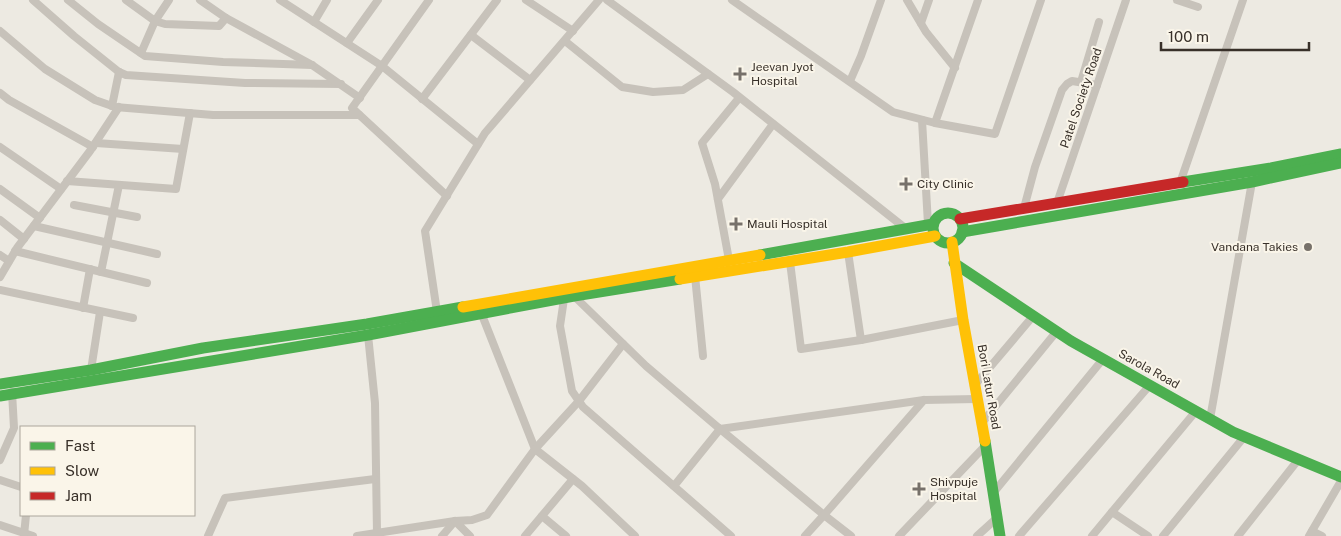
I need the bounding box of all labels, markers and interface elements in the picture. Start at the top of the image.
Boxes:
scale bar [1161,20,1308,52]
text: 100 m [1168,28,1209,45]
street label: Patel Society Road [1057,46,1105,150]
place label: Jeevan Jyot Hospital [751,60,814,88]
marker: Jeevan Jyot Hospital [733,67,747,81]
marker: City Clinic [899,177,913,191]
place label: City Clinic [917,177,974,191]
marker: Mauli Hospital [729,217,743,231]
place label: Mauli Hospital [747,217,828,231]
place label: Vandana Takies [1211,240,1298,254]
marker: Vandana Takies [1302,241,1314,253]
street label: Bori Latur Road [975,343,1003,431]
street label: Sarola Road [1116,347,1182,391]
legend [20,426,195,516]
text: Fast [65,437,95,454]
text: Slow [65,462,100,479]
place label: Shivpuje Hospital [930,475,978,503]
marker: Shivpuje Hospital [912,482,926,496]
text: Jam [65,487,92,504]

